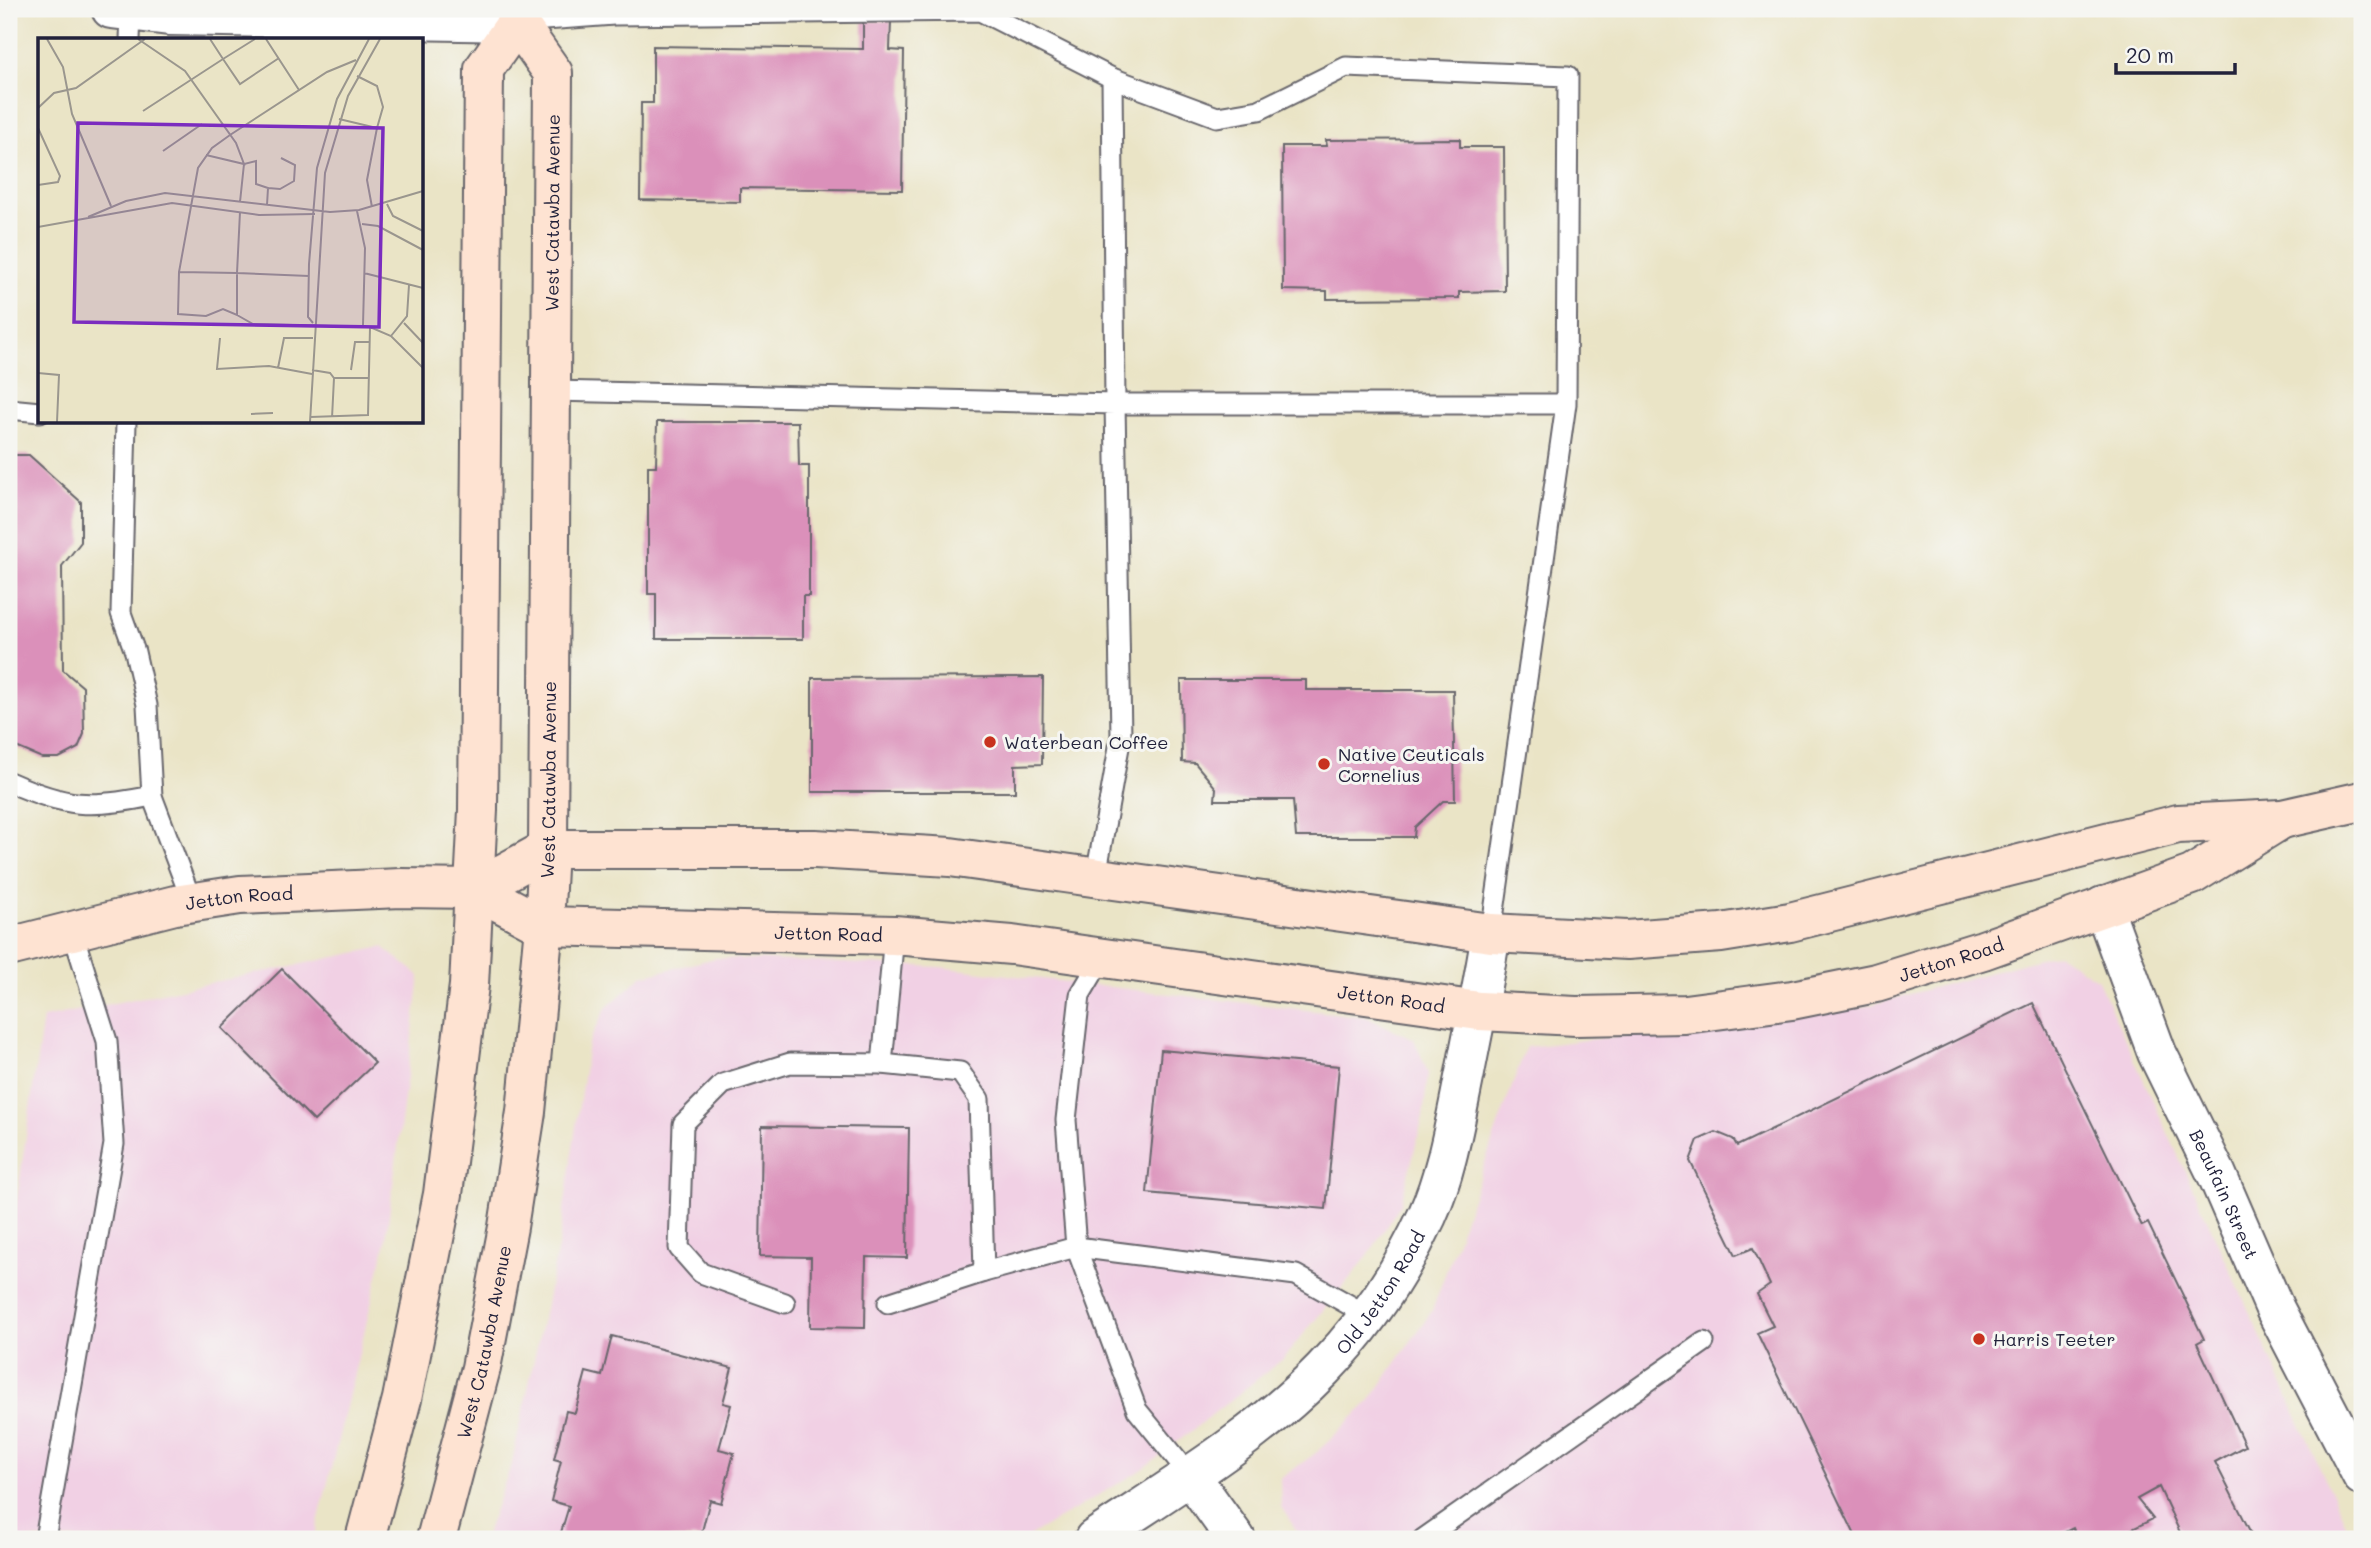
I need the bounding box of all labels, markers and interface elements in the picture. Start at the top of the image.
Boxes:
scale bar [2116,32,2234,76]
inset map [38,38,424,424]
text: 20 m [2126,41,2174,68]
street label: West Catawba Avenue [539,114,565,312]
street label: West Catawba Avenue [534,681,561,879]
place label: Waterbean Coffee [1004,730,1168,754]
marker: Waterbean Coffee [982,734,998,750]
place label: Native Ceuticals Cornelius [1338,742,1485,787]
marker: Native Ceuticals Cornelius [1316,756,1332,772]
street label: Jetton Road [184,881,294,915]
street label: Jetton Road [774,920,883,947]
street label: Jetton Road [1896,932,2007,987]
street label: Jetton Road [1336,979,1446,1018]
street label: Beaufain Street [2184,1125,2264,1263]
street label: Old Jetton Road [1330,1226,1430,1359]
street label: West Catawba Avenue [451,1243,516,1441]
place label: Harris Teeter [1993,1327,2116,1351]
marker: Harris Teeter [1971,1331,1987,1347]

